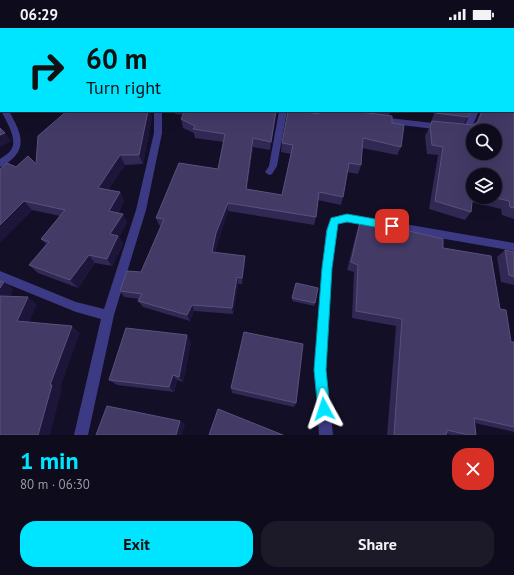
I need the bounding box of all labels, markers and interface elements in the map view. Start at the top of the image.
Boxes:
text: 06:29 [20,5,58,24]
text: 60 m [86,40,147,77]
icon: right [20,44,72,96]
text: Turn right [86,76,161,99]
map controls [466,124,502,204]
button: search [466,124,502,160]
button: layers [466,168,502,204]
pin [375,209,409,243]
icon: arrive [381,215,403,237]
position arrow [303,388,345,430]
text: 1 min [20,445,79,476]
button: close [452,448,494,490]
text: 80 m · 06:30 [20,476,90,493]
button: Exit [20,521,253,567]
button: Share [261,521,494,567]

